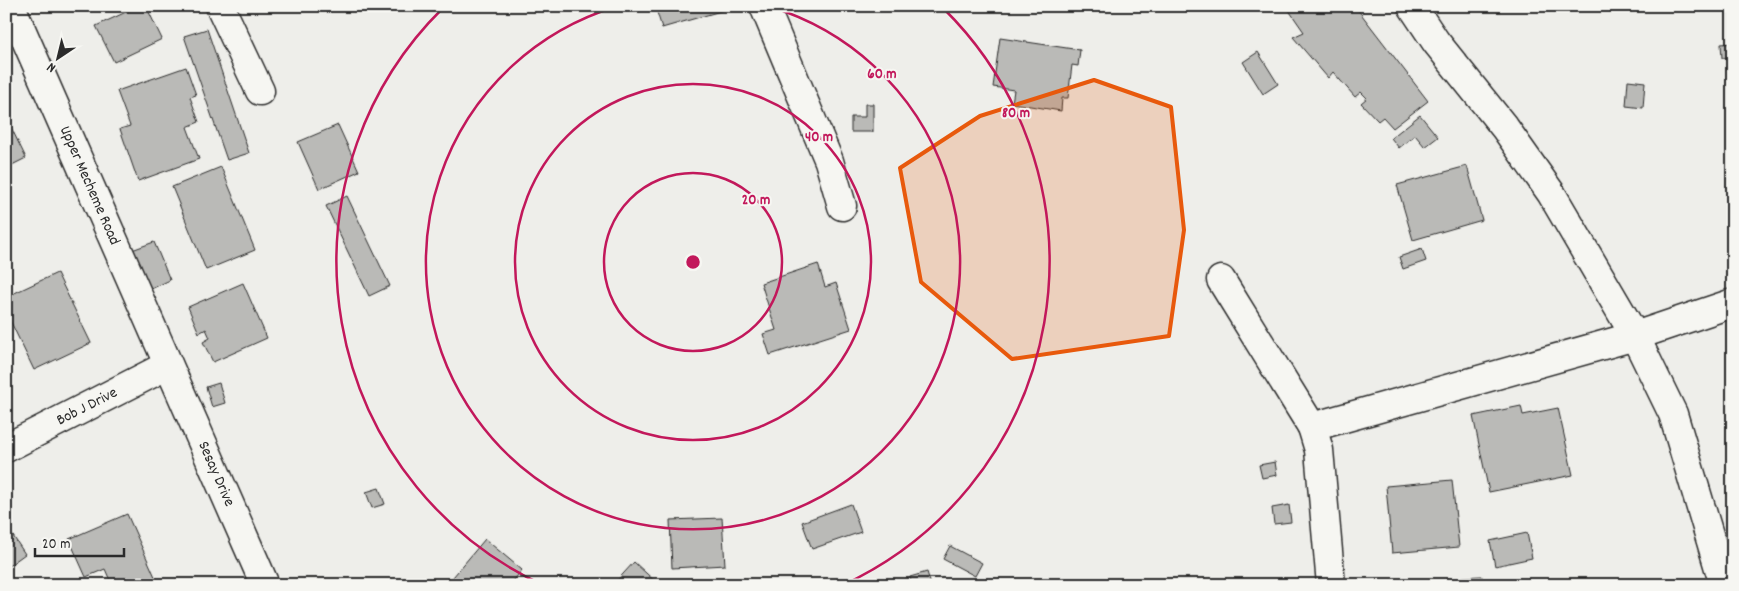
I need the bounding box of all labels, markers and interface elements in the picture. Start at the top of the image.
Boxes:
north arrow [32,32,82,82]
text: N [43,57,60,77]
text: 60 m [867,64,897,86]
text: 80 m [1002,103,1030,125]
street label: Upper Mecheme Road [53,122,126,249]
text: 40 m [805,127,833,149]
text: 20 m [742,190,770,212]
centre of rings [684,253,702,271]
street label: Bob J Drive [53,381,121,432]
street label: Sesay Drive [192,438,241,510]
scale bar [35,526,124,558]
text: 20 m [42,534,70,556]

